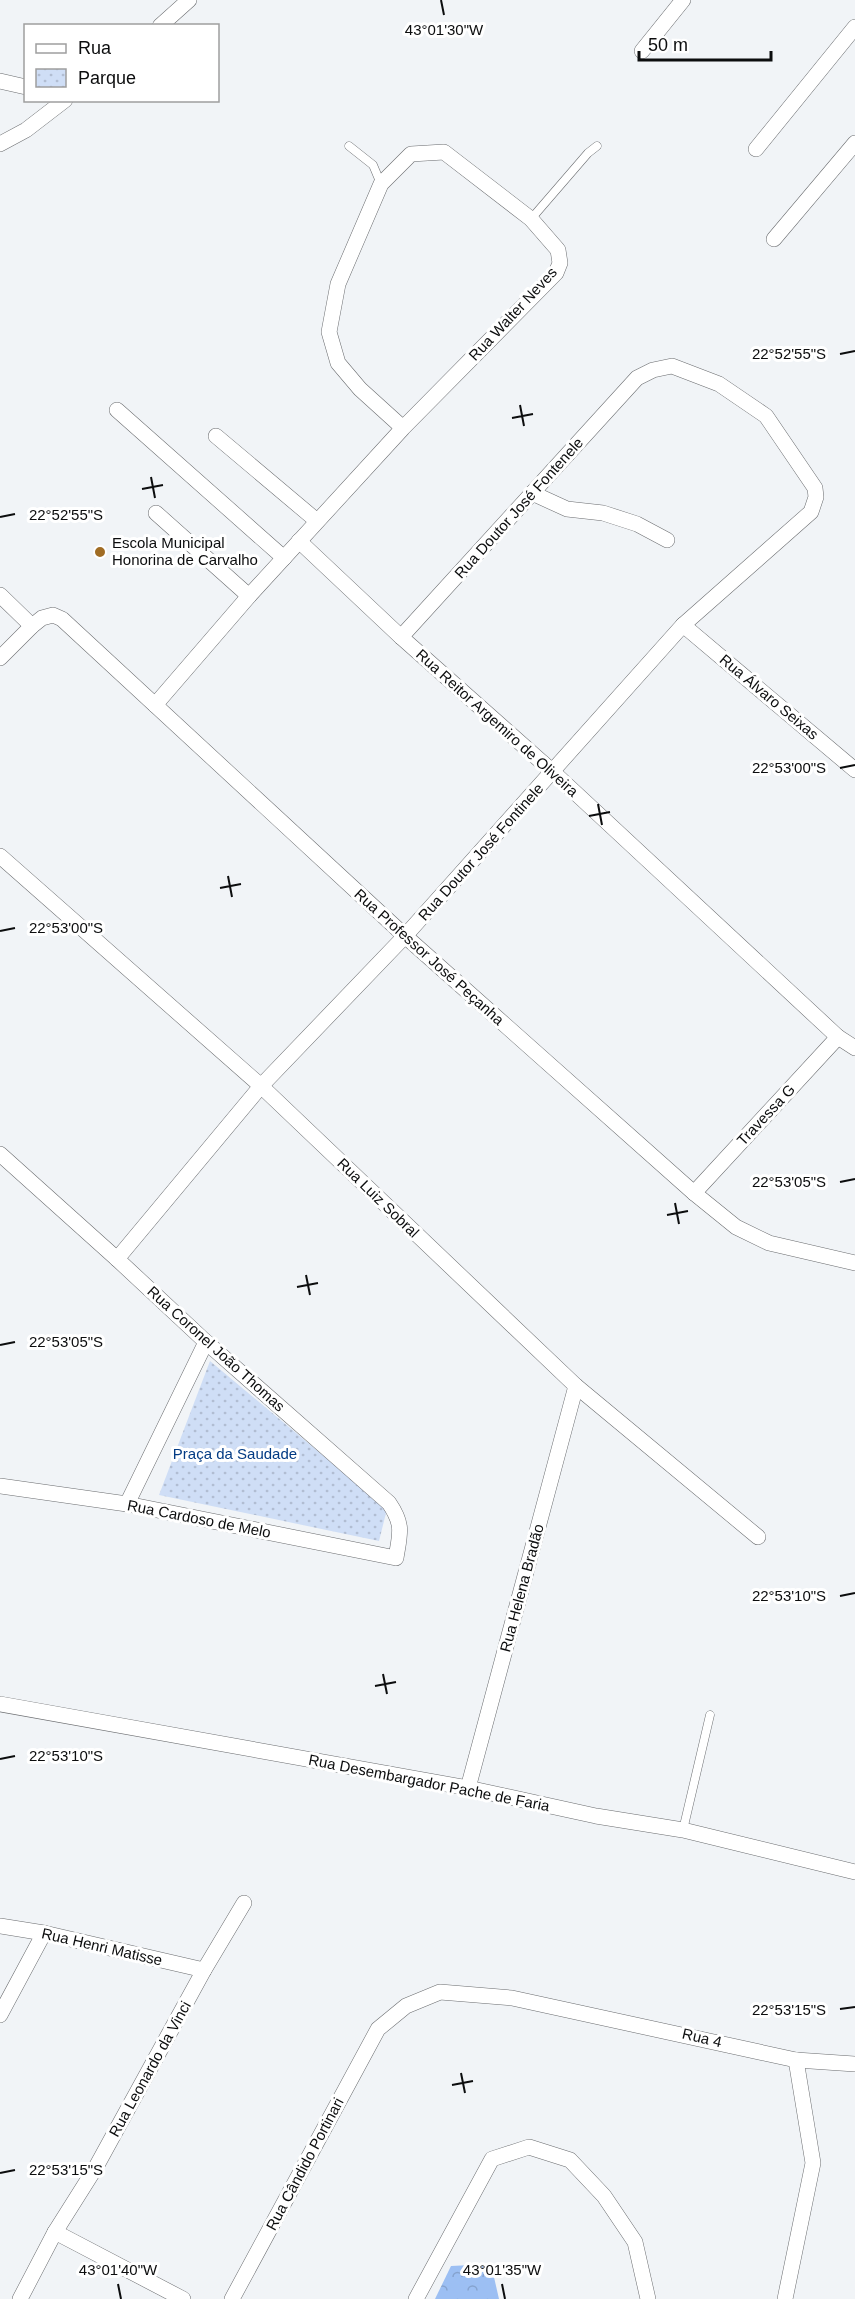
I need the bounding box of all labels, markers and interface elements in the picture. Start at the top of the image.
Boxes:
text: 43°01'30"W [405,21,484,38]
legend [24,24,219,102]
scale bar [639,24,771,62]
text: 50 m [648,35,688,55]
text: Rua [78,38,112,58]
text: Parque [78,68,136,88]
street label: Rua Walter Neves [465,264,560,364]
text: 22°52'55"S [752,345,826,362]
street label: Rua Doutor José Fontenele [451,434,586,582]
text: 22°52'55"S [29,506,103,523]
place label: Escola Municipal Honorina de Carvalho [112,534,258,568]
marker: Escola Municipal Honorina de Carvalho [93,545,107,559]
street label: Rua Reitor Argemiro de Oliveira [413,645,582,800]
street label: Rua Álvaro Seixas [717,650,822,743]
text: 22°53'00"S [752,759,826,776]
street label: Rua Doutor José Fontinele [415,780,547,924]
street label: Rua Professor José Peçanha [351,885,508,1029]
text: 22°53'00"S [29,919,103,936]
street label: Travessa G [733,1081,798,1149]
street label: Rua Luiz Sobral [334,1154,423,1241]
text: 22°53'05"S [752,1173,826,1190]
street label: Rua Coronel João Thomas [144,1282,289,1415]
text: 22°53'05"S [29,1333,103,1350]
park label: Praça da Saudade [173,1445,297,1462]
street label: Rua Cardoso de Melo [126,1496,272,1541]
street label: Rua Helena Bradão [496,1522,547,1654]
text: 22°53'10"S [752,1587,826,1604]
text: 22°53'10"S [29,1747,103,1764]
street label: Rua Desembargador Pache de Faria [307,1751,552,1814]
street label: Rua Henri Matisse [40,1924,164,1969]
street label: Rua Leonardo da Vinci [105,1998,194,2139]
text: 22°53'15"S [752,2001,826,2018]
street label: Rua 4 [681,2025,724,2050]
street label: Rua Cândido Portinari [262,2095,347,2233]
text: 22°53'15"S [29,2161,103,2178]
text: 43°01'40"W [79,2261,158,2278]
text: 43°01'35"W [463,2261,542,2278]

